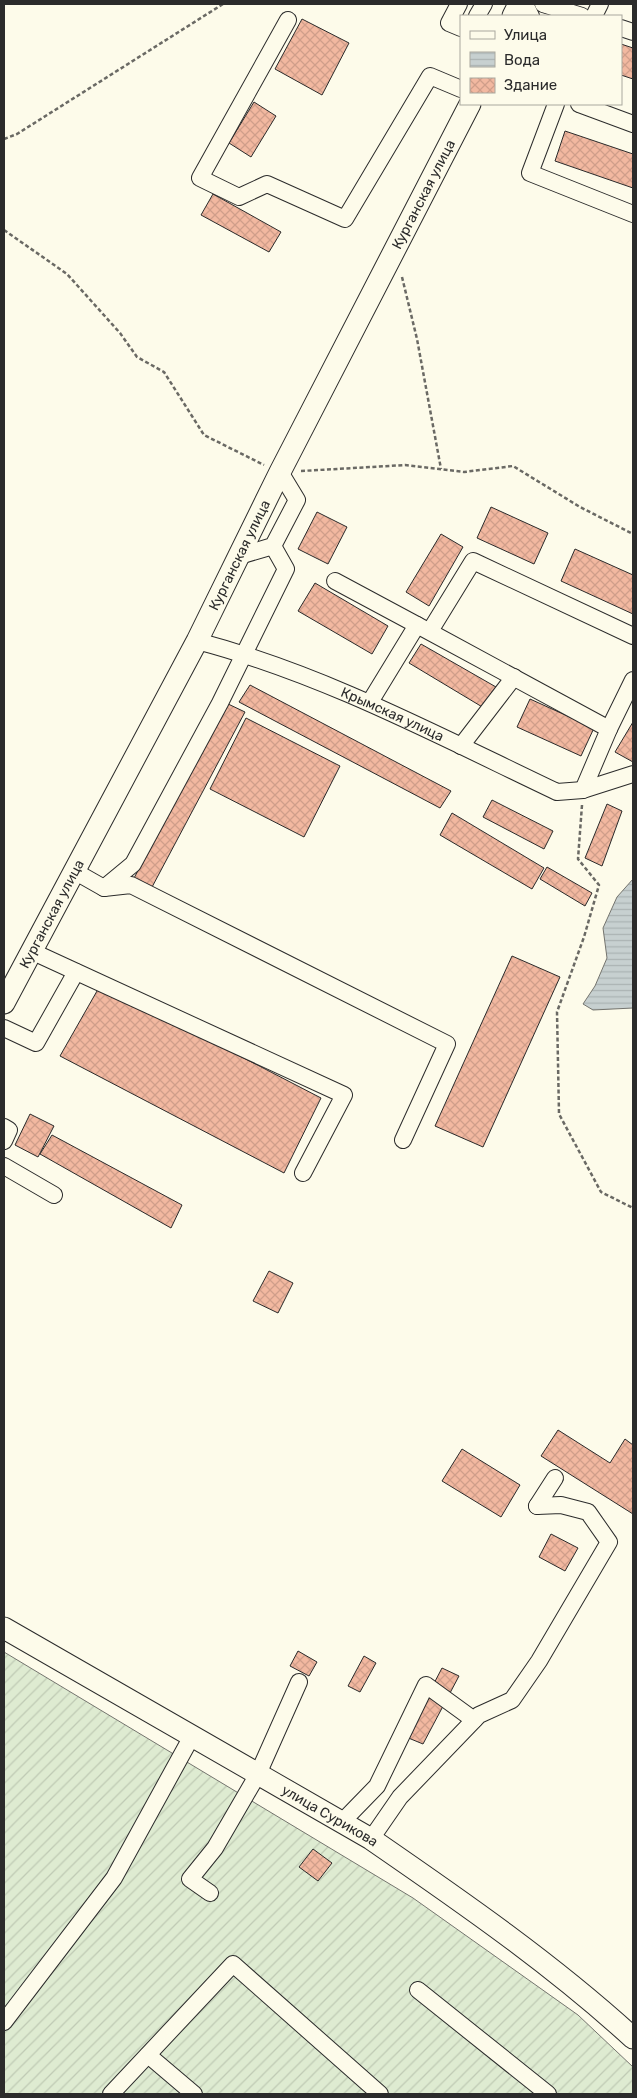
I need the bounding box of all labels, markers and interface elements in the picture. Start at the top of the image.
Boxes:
legend [460,15,622,105]
text: Улица [504,26,547,44]
text: Вода [504,51,540,69]
text: Здание [504,76,557,94]
street label: Курганская улица [389,137,459,252]
street label: Курганская улица [205,497,274,613]
street label: Крымская улица [338,684,447,745]
street label: Курганская улица [16,857,88,971]
street label: улица Сурикова [278,1781,381,1850]

